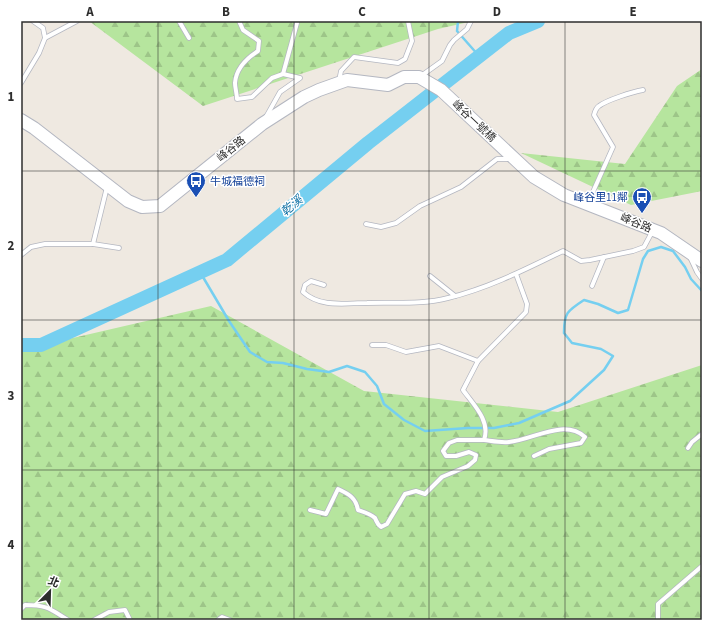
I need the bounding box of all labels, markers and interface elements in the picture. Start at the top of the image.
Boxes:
text: A [85,3,94,21]
text: B [222,3,230,21]
text: C [358,3,366,21]
text: D [493,3,501,21]
text: E [629,3,637,21]
text: 1 [8,88,15,106]
street label: 峰谷一號橋 [449,97,499,145]
street label: 峰谷路 [213,133,249,165]
bus stop icon: 牛城福德祠 [185,170,207,198]
place label: 牛城福德祠 [210,174,265,189]
bus stop icon: 峰谷里11鄰 [631,186,653,214]
water label: 乾溪 [277,190,308,220]
place label: 峰谷里11鄰 [573,190,628,205]
street label: 峰谷路 [618,210,654,236]
text: 2 [8,237,15,255]
text: 3 [8,387,15,405]
text: 4 [8,536,15,554]
north arrow [30,571,70,611]
text: 北 [46,573,62,591]

